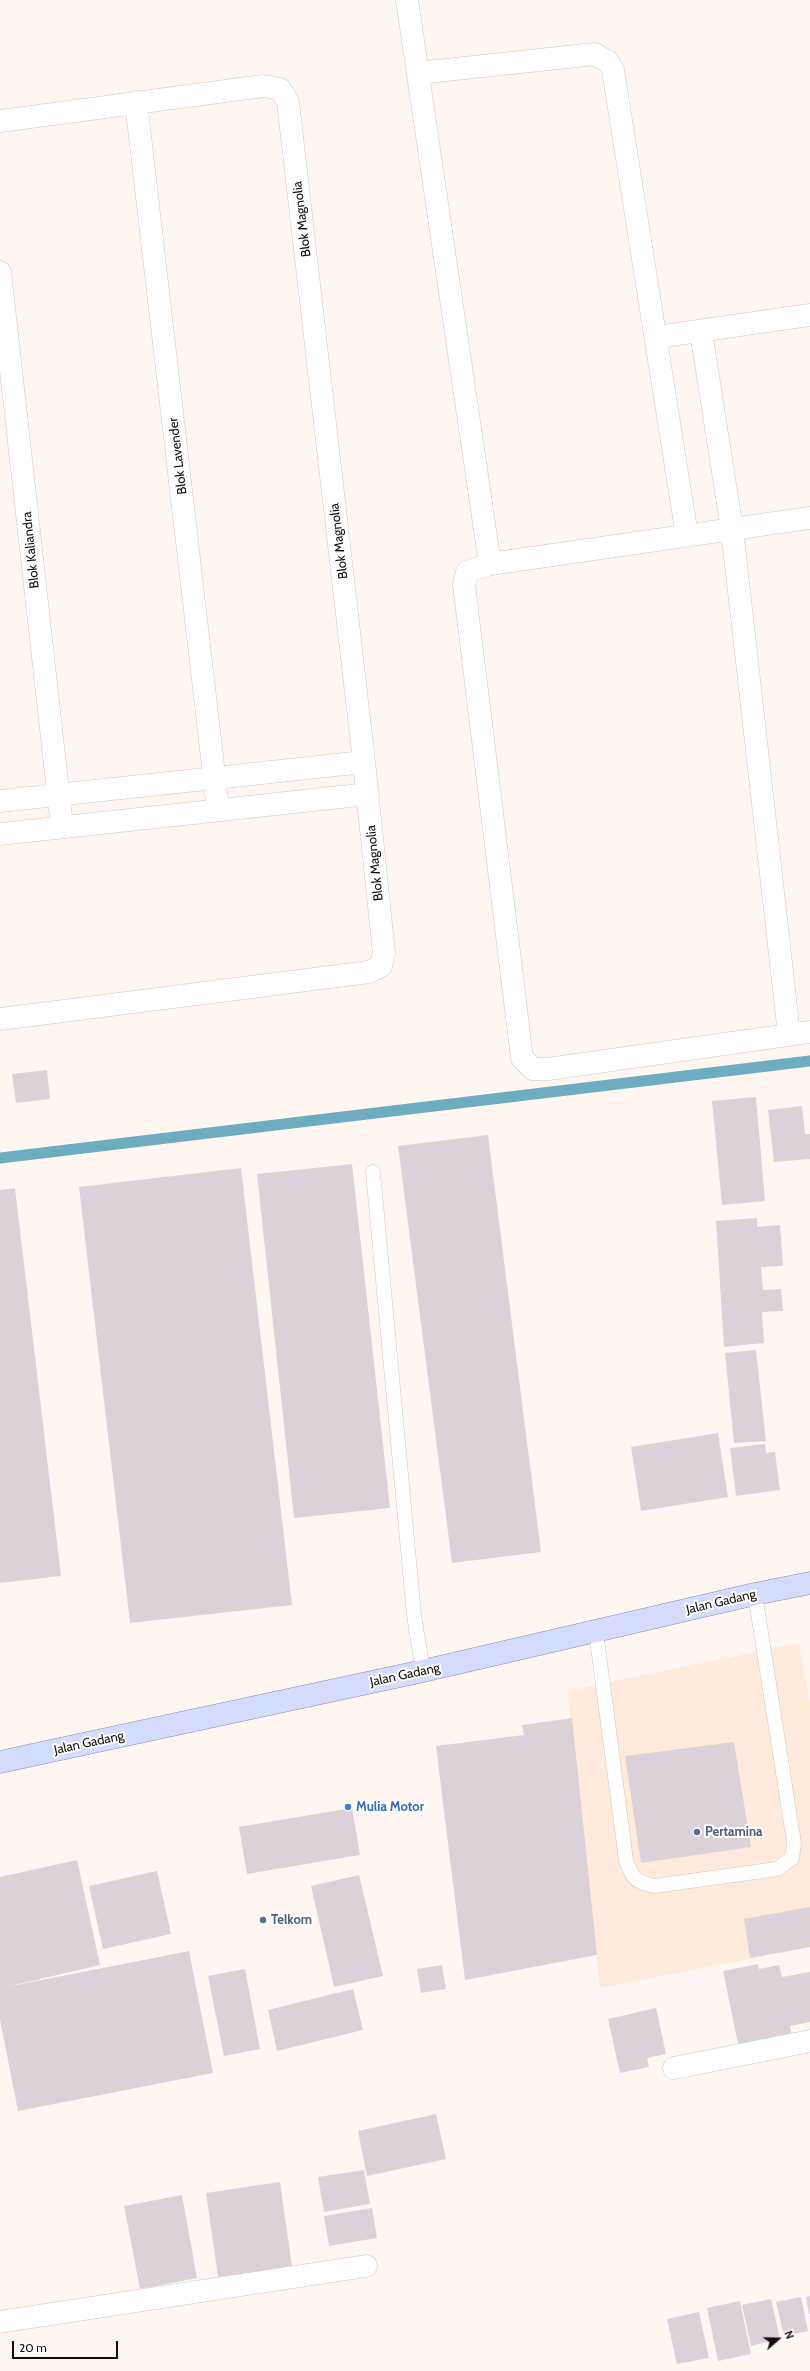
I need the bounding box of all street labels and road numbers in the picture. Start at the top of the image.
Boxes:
street label: Blok Magnolia [290,180,314,258]
street label: Blok Lavender [166,417,190,495]
street label: Blok Magnolia [327,502,351,580]
street label: Blok Kaliandra [19,511,43,589]
street label: Blok Magnolia [363,824,387,902]
street label: Jalan Gadang [685,1586,757,1618]
street label: Jalan Gadang [369,1660,441,1690]
street label: Jalan Gadang [53,1728,125,1758]

